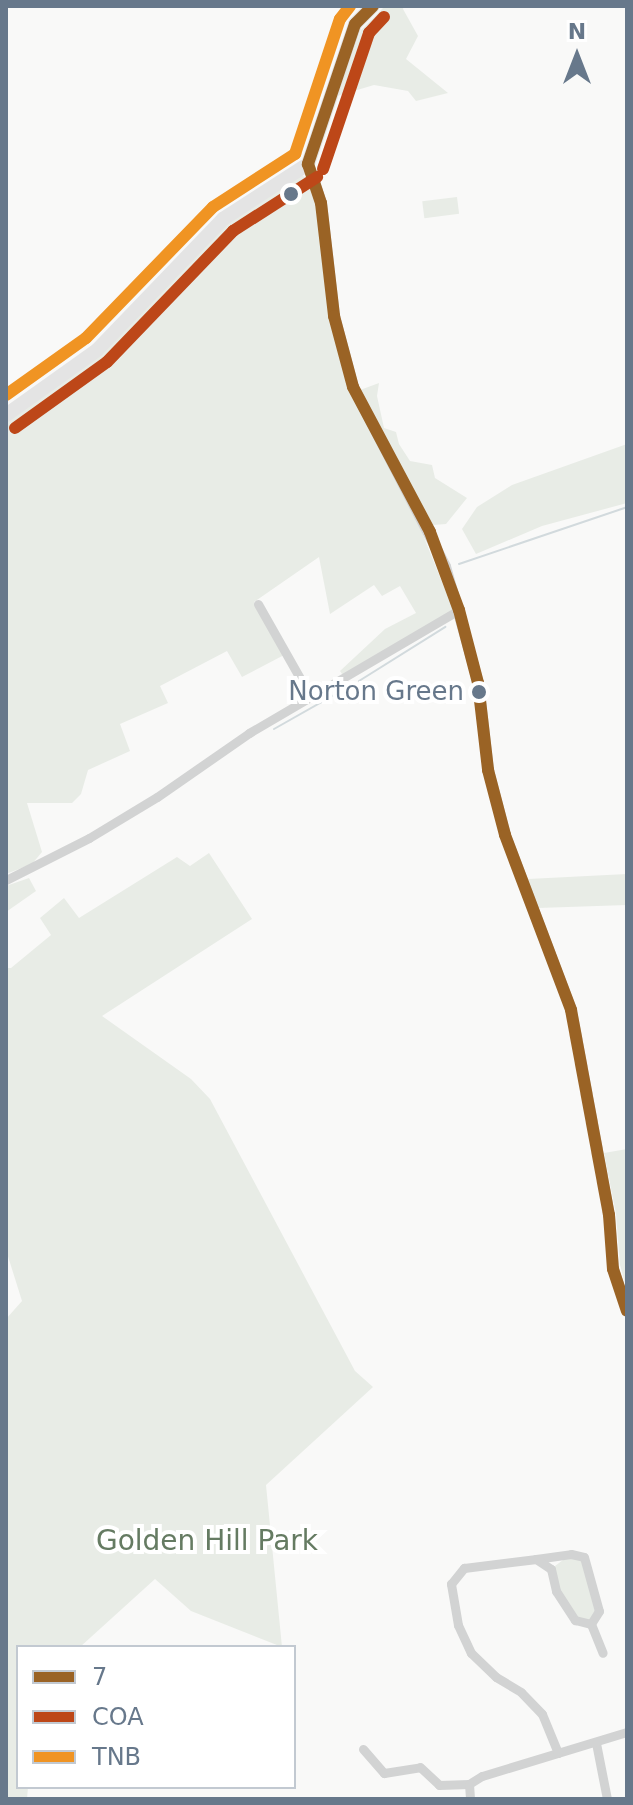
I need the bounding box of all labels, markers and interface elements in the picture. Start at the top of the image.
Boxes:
north arrow [537,16,617,96]
text: N [568,19,586,44]
unlabelled marker [283,186,299,202]
place label: Norton Green [288,676,464,708]
marker: Norton Green [471,684,487,700]
park label: Golden Hill Park [96,1524,318,1558]
legend [16,1645,296,1789]
text: 7 [92,1663,107,1691]
text: COA [92,1703,144,1731]
text: TNB [92,1743,141,1771]

